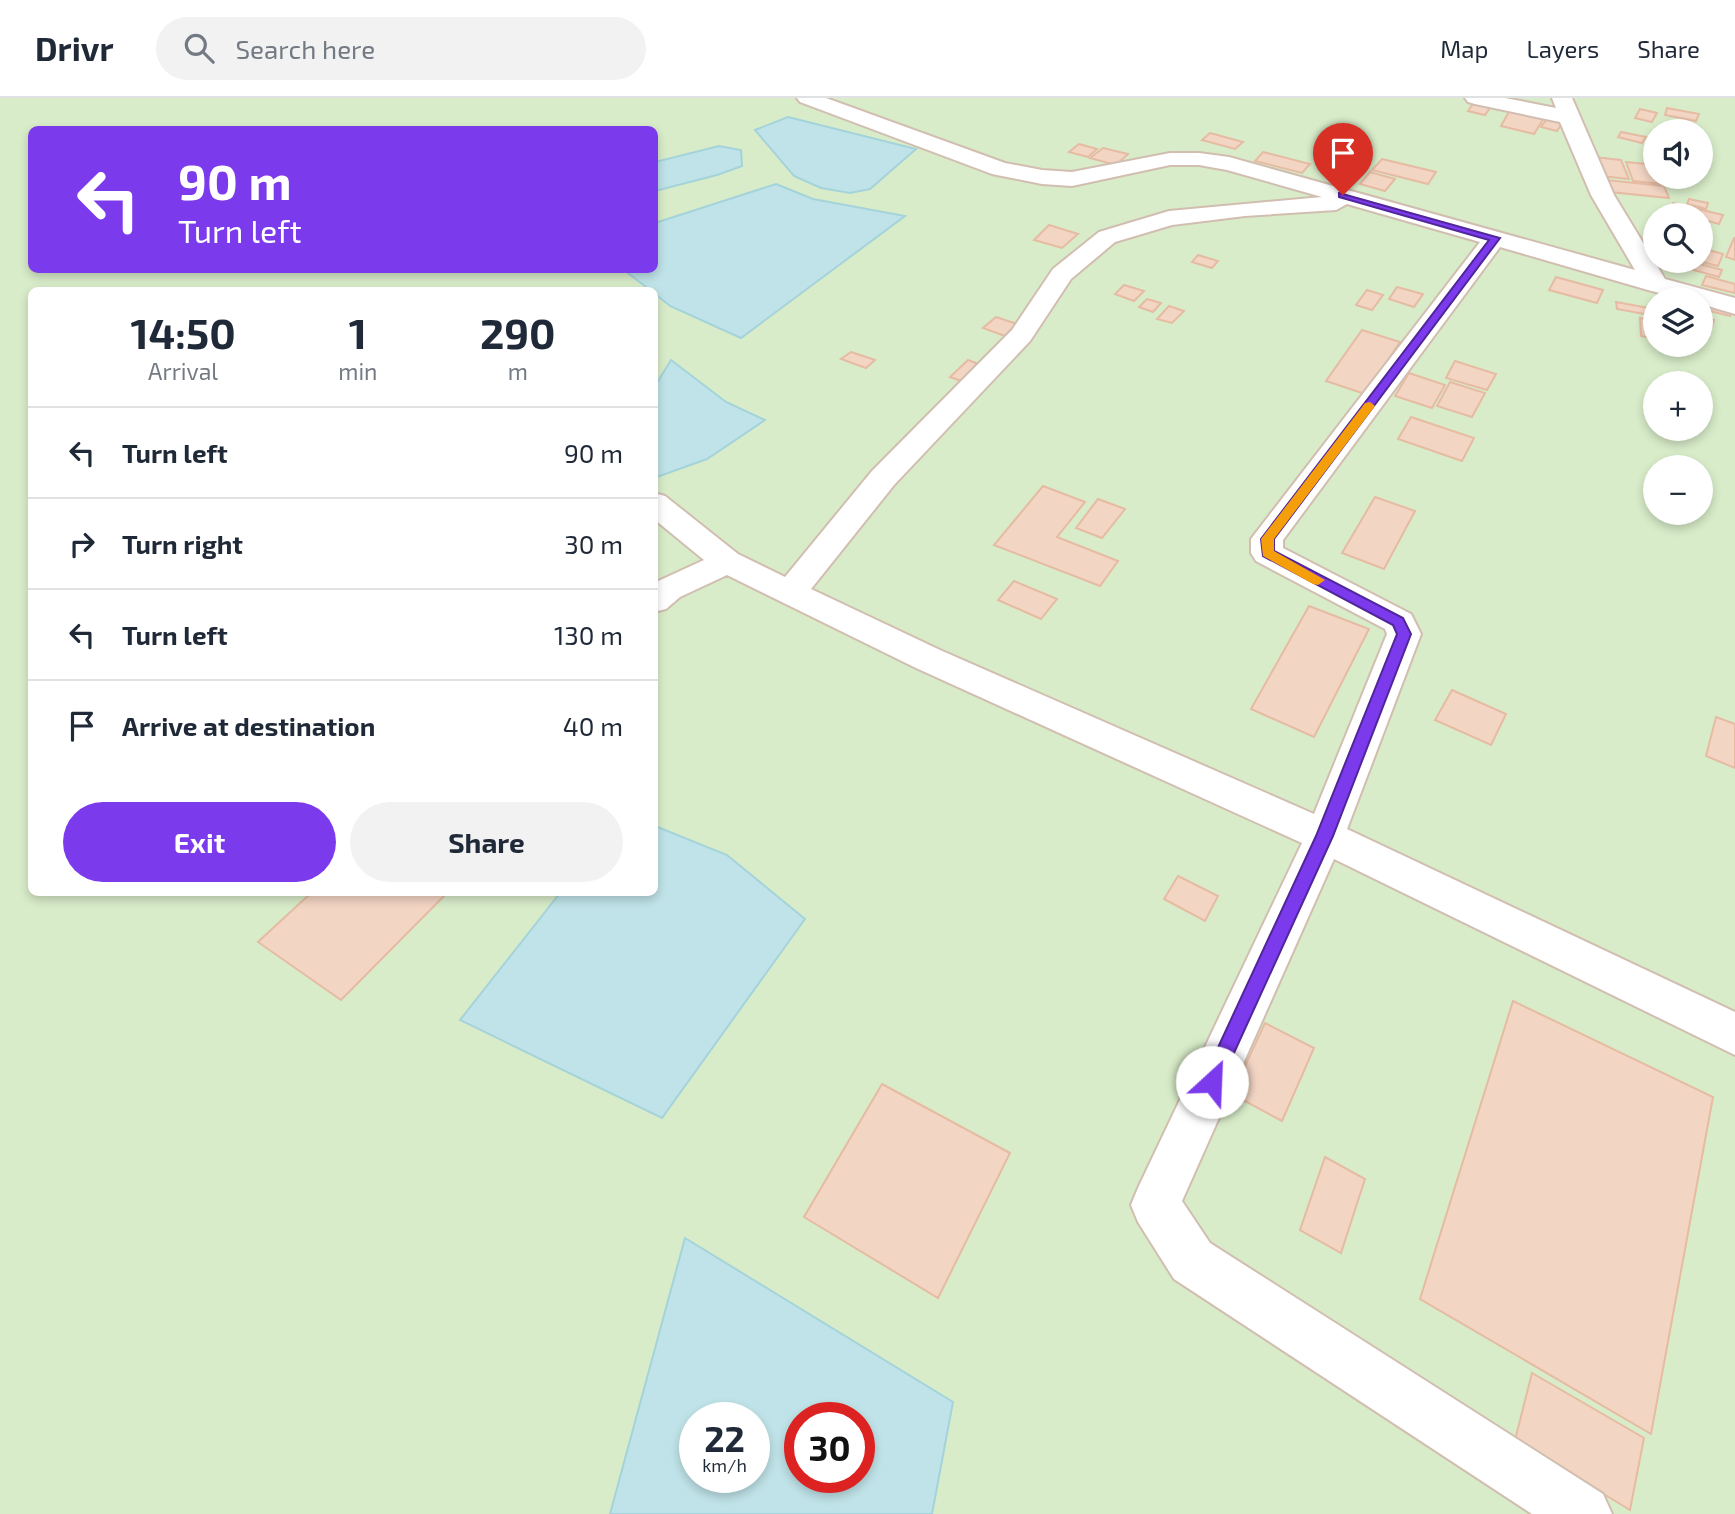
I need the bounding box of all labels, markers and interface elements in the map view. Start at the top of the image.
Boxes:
search box [156,17,646,80]
text: Drivr [35,28,114,68]
icon: search [180,29,218,67]
text: Search here [236,33,375,64]
text: Map [1440,34,1488,63]
text: Layers [1526,34,1599,63]
text: Share [1637,34,1700,63]
map controls [1643,119,1713,525]
button: sound [1643,119,1713,189]
pin [1313,123,1373,195]
icon: arrive [1324,134,1362,172]
text: 90 m [178,151,292,210]
icon: left [63,154,154,245]
button: search [1643,203,1713,273]
text: Turn left [178,211,302,249]
button: layers [1643,287,1713,357]
text: 14:50 [130,307,236,357]
text: 1 [349,307,367,357]
text: 290 [480,307,556,357]
text: Arrival [148,357,218,385]
text: min [338,357,377,385]
text: m [508,357,528,385]
button: + [1643,371,1713,441]
icon: left [63,434,101,472]
text: Turn left [122,437,228,468]
text: 90 m [564,437,623,468]
button: − [1643,455,1713,525]
icon: right [63,525,101,563]
text: Turn right [122,528,243,559]
text: 30 m [564,528,623,559]
icon: left [63,616,101,654]
text: Turn left [122,619,228,650]
text: 130 m [554,619,623,650]
icon: arrive [63,707,101,745]
text: Arrive at destination [122,710,375,741]
text: 40 m [563,710,623,741]
button: Exit [63,802,336,882]
button: Share [350,802,623,882]
position arrow [1175,1045,1249,1119]
speed limit sign: 30 [784,1402,875,1493]
text: 22 [704,1417,745,1459]
text: km/h [702,1454,747,1476]

